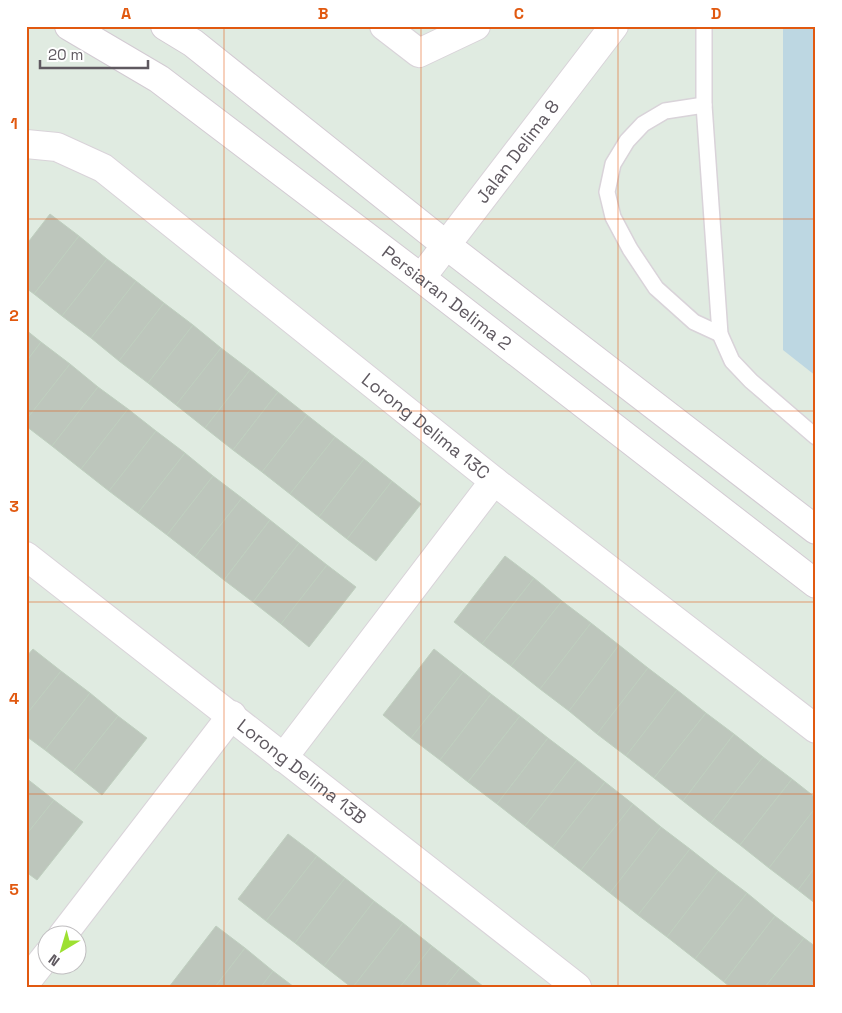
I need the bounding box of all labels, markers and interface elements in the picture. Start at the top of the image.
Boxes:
text: A [121,3,131,24]
text: B [318,3,328,24]
text: C [514,3,524,24]
text: D [711,3,721,24]
scale bar [40,38,148,70]
text: 20 m [48,45,83,64]
street label: Jalan Delima 8 [470,95,564,208]
text: 1 [10,113,18,134]
street label: Persiaran Delima 2 [378,241,516,355]
text: 2 [9,305,19,326]
street label: Lorong Delima 13C [357,368,495,484]
text: 3 [9,496,19,517]
text: 4 [9,688,19,709]
street label: Lorong Delima 13B [233,714,371,829]
text: 5 [9,879,19,900]
north arrow [38,926,88,976]
text: N [45,950,63,970]

